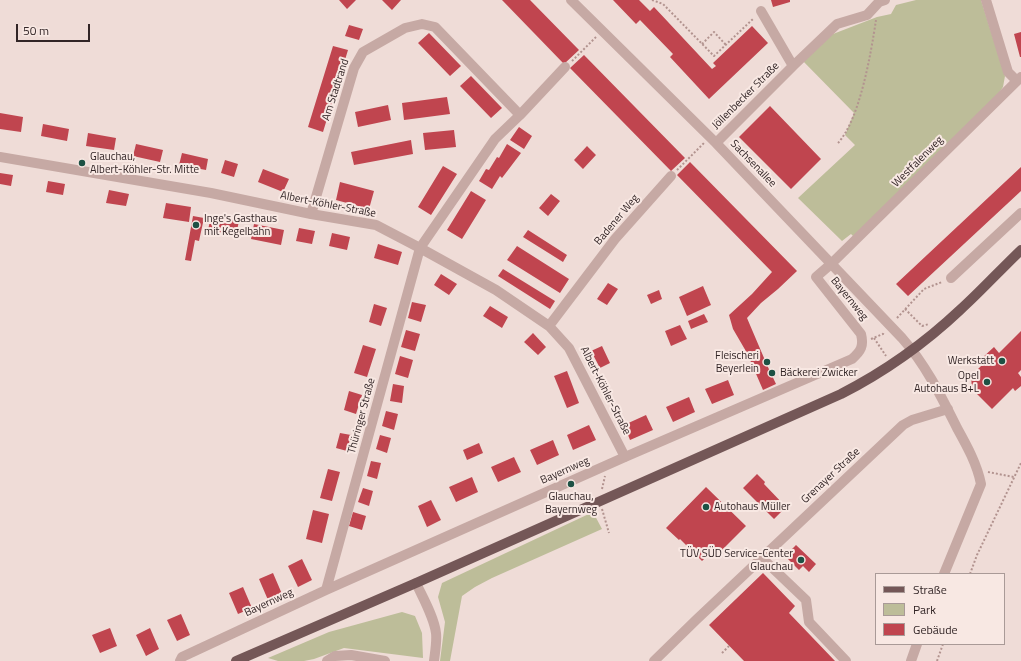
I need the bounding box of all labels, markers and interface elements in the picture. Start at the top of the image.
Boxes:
scale bar [18,16,92,42]
text: 50 m [23,21,49,40]
street label: Am Stadtrand [320,57,352,123]
street label: Jöllenbecker Straße [710,60,782,132]
street label: Westfalenweg [890,134,946,190]
street label: Sachsenallee [727,138,779,190]
place label: Glauchau, Albert-Köhler-Str. Mitte [90,150,199,176]
marker: Glauchau, Albert-Köhler-Str. Mitte [77,158,87,168]
street label: Albert-Köhler-Straße [279,189,377,221]
street label: Badener Weg [592,192,642,248]
place label: Inge's Gasthaus mit Kegelbahn [204,212,277,238]
marker: Inge's Gasthaus mit Kegelbahn [191,220,201,230]
street label: Bayernweg [827,275,871,323]
street label: Albert-Köhler-Straße [577,345,633,437]
place label: Fleischeri Beyerlein [715,349,759,375]
place label: Werkstatt [948,354,994,368]
marker: Werkstatt [997,356,1007,366]
marker: Fleischeri Beyerlein [762,357,772,367]
place label: Bäckerei Zwicker [780,366,858,380]
marker: Bäckerei Zwicker [767,368,777,378]
place label: Opel Autohaus B+L [914,369,979,395]
street label: Thüringer Straße [346,377,378,455]
marker: Opel Autohaus B+L [982,377,992,387]
street label: Grenayer Straße [799,445,863,507]
street label: Bayernweg [538,454,592,488]
marker: Glauchau, Bayernweg [566,479,576,489]
place label: Glauchau, Bayernweg [545,490,597,516]
place label: Autohaus Müller [714,500,790,514]
marker: Autohaus Müller [701,502,711,512]
place label: TÜV SÜD Service-Center Glauchau [680,547,793,573]
marker: TÜV SÜD Service-Center Glauchau [796,555,806,565]
legend [875,573,1005,645]
text: Straße [913,580,947,599]
street label: Bayernweg [243,586,295,620]
text: Park [913,600,936,619]
text: Gebäude [913,620,958,639]

